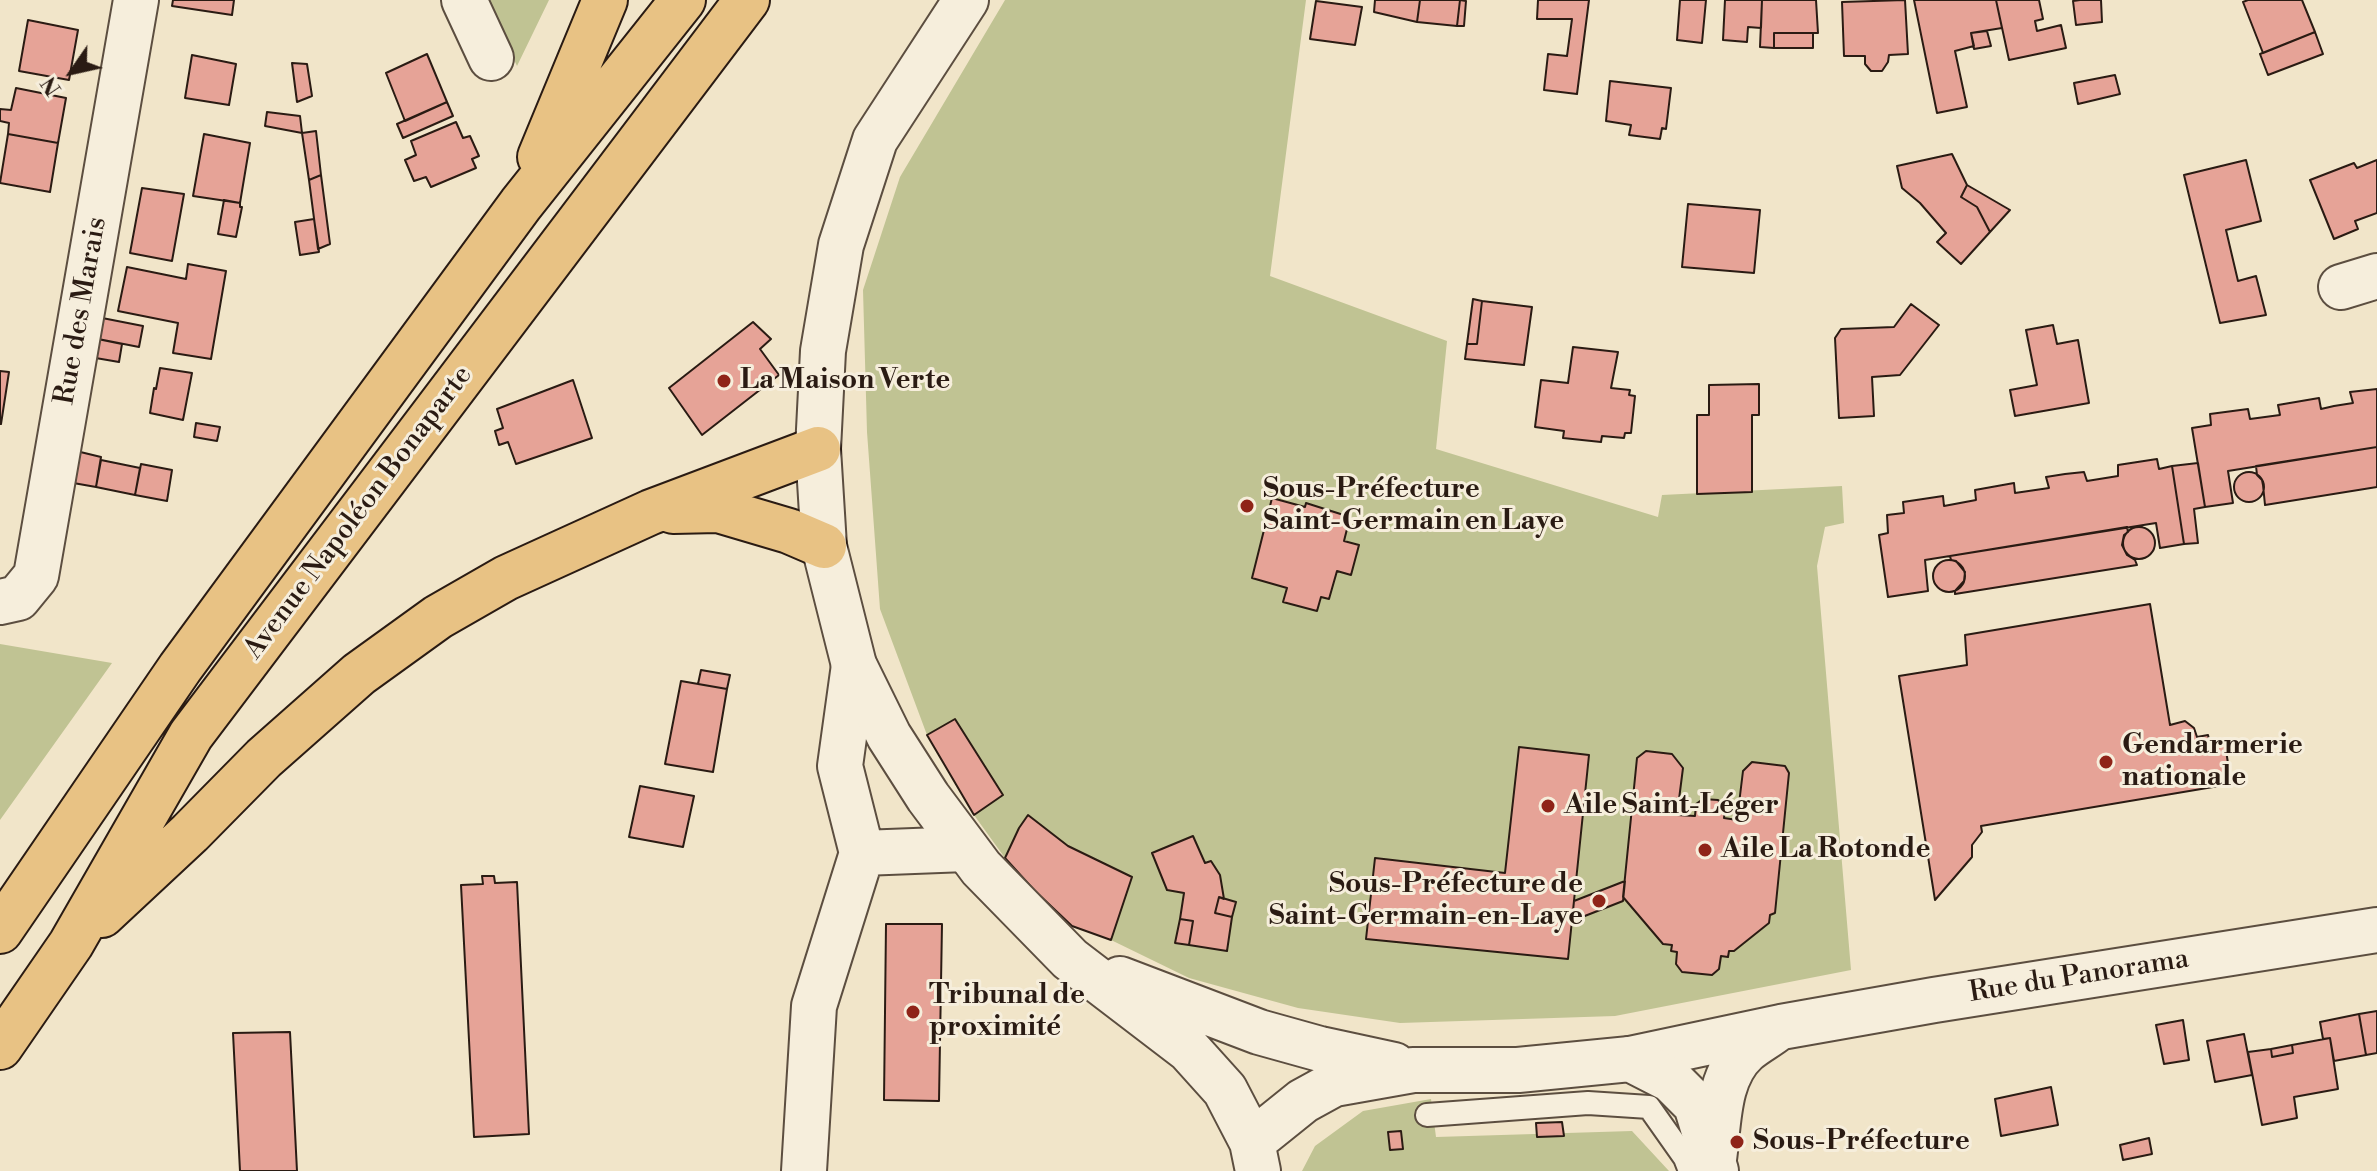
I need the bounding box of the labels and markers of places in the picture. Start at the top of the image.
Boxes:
place label: La Maison Verte [740,364,950,398]
marker: La Maison Verte [715,372,733,390]
place label: Sous-Préfecture Saint-Germain en Laye [1263,473,1564,539]
marker: Sous-Préfecture Saint-Germain en Laye [1238,497,1256,515]
place label: Gendarmerie nationale [2122,729,2303,795]
marker: Gendarmerie nationale [2097,753,2115,771]
place label: Aile Saint-Léger [1564,789,1779,823]
marker: Aile Saint-Léger [1539,797,1557,815]
place label: Aile La Rotonde [1721,833,1931,867]
marker: Aile La Rotonde [1696,841,1714,859]
place label: Sous-Préfecture de Saint-Germain-en-Laye [1269,868,1583,934]
marker: Sous-Préfecture de Saint-Germain-en-Laye [1590,892,1608,910]
place label: Tribunal de proximité [929,979,1085,1045]
marker: Tribunal de proximité [904,1003,922,1021]
place label: Sous-Préfecture [1753,1125,1970,1159]
marker: Sous-Préfecture [1728,1133,1746,1151]

